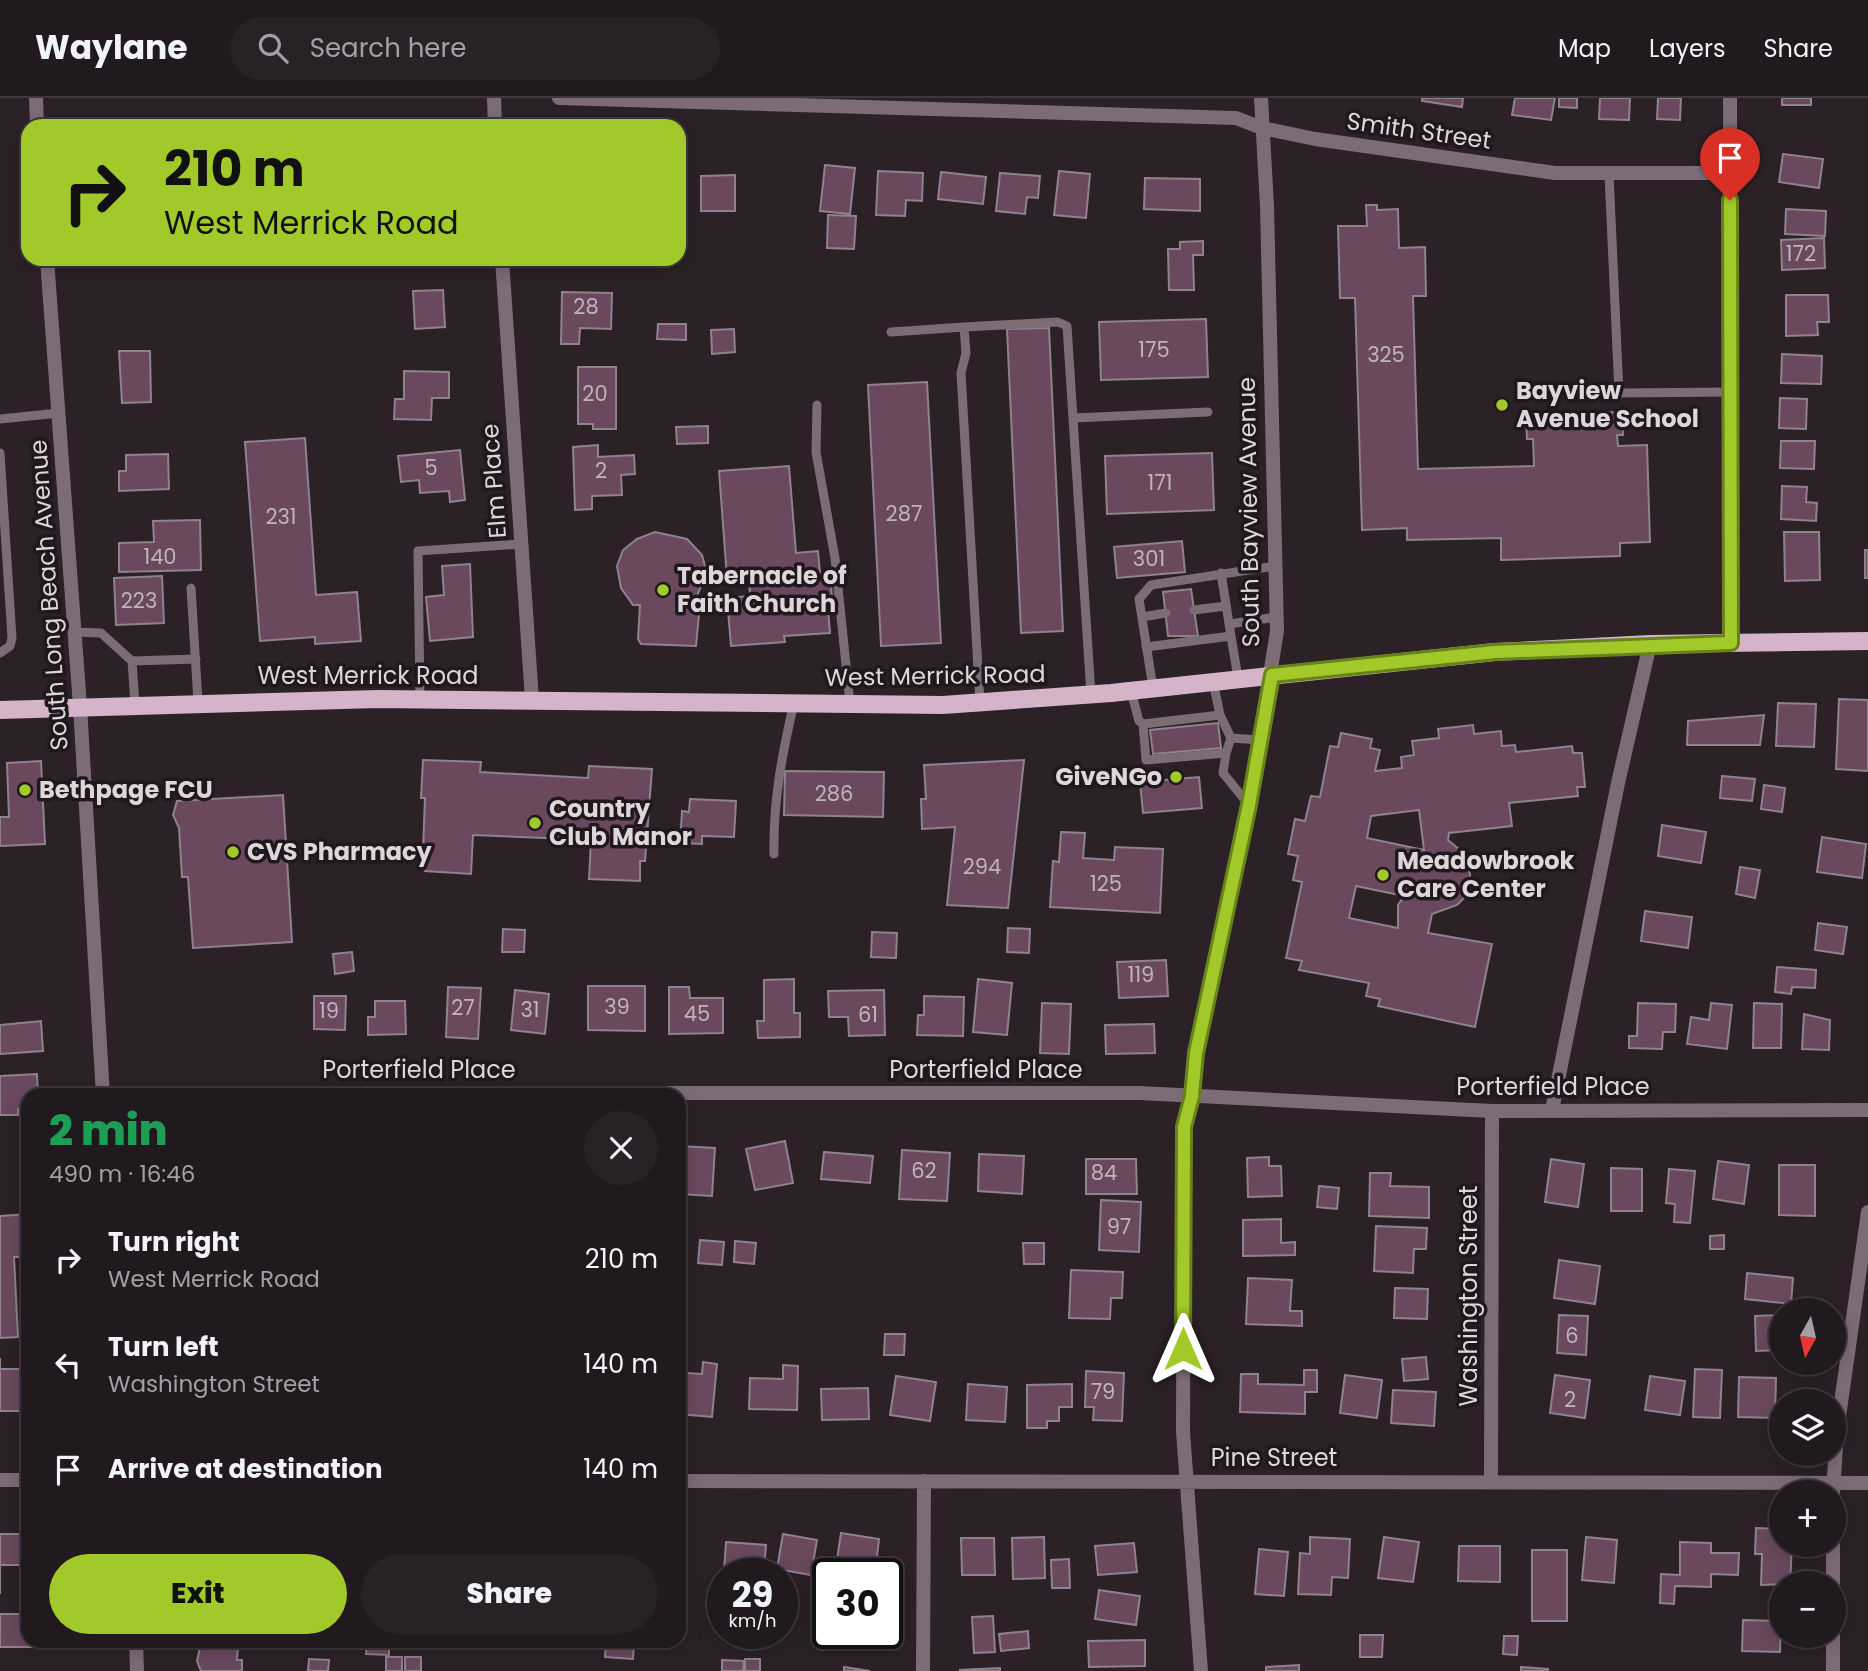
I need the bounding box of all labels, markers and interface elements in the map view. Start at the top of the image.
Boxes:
search box [230,17,720,80]
text: Waylane [35,24,188,71]
icon: search [254,29,292,67]
text: Search here [310,30,466,66]
text: Map [1558,32,1611,65]
text: Layers [1649,32,1725,65]
text: Share [1763,32,1833,65]
street label: Smith Street [1345,104,1493,157]
pin [1700,128,1760,200]
text: 210 m [164,135,305,203]
icon: arrive [1711,139,1749,177]
icon: right [49,147,140,238]
text: West Merrick Road [164,200,459,245]
house number: 172 [1786,239,1816,268]
house number: 28 [573,292,599,321]
house number: 175 [1138,335,1170,364]
house number: 325 [1367,340,1405,369]
place label: Bayview Avenue School [1516,374,1699,435]
street label: South Bayview Avenue [1230,377,1267,647]
house number: 20 [582,379,608,408]
marker: Bayview Avenue School [1494,397,1510,413]
street label: Elm Place [473,423,514,539]
street label: South Long Beach Avenue [21,439,76,751]
house number: 5 [424,453,438,482]
house number: 2 [595,456,607,485]
house number: 171 [1148,468,1172,497]
house number: 287 [886,499,922,528]
house number: 231 [265,502,297,531]
house number: 140 [143,542,177,571]
house number: 301 [1133,544,1165,573]
place label: Tabernacle of Faith Church [677,559,847,620]
marker: Tabernacle of Faith Church [655,582,671,598]
house number: 223 [121,586,157,615]
street label: West Merrick Road [824,657,1046,694]
street label: West Merrick Road [257,659,479,692]
place label: GiveNGo [1055,760,1162,793]
marker: GiveNGo [1168,769,1184,785]
place label: Bethpage FCU [39,773,213,806]
house number: 286 [815,779,853,808]
marker: Bethpage FCU [17,782,33,798]
place label: Country Club Manor [549,792,692,853]
marker: Country Club Manor [527,815,543,831]
place label: CVS Pharmacy [247,835,433,868]
marker: CVS Pharmacy [225,844,241,860]
place label: Meadowbrook Care Center [1397,844,1575,905]
house number: 294 [963,852,1001,881]
marker: Meadowbrook Care Center [1375,867,1391,883]
house number: 125 [1090,869,1122,898]
house number: 119 [1128,960,1154,989]
house number: 39 [604,992,630,1021]
house number: 27 [451,993,475,1022]
house number: 31 [520,995,540,1024]
house number: 19 [319,996,339,1025]
house number: 45 [684,999,710,1028]
house number: 61 [858,1000,878,1029]
street label: Porterfield Place [322,1053,516,1086]
street label: Porterfield Place [889,1053,1083,1086]
street label: Porterfield Place [1456,1070,1650,1103]
text: 2 min [49,1101,167,1160]
button: close [584,1111,658,1185]
house number: 62 [911,1156,937,1185]
text: 490 m · 16:46 [49,1158,195,1190]
house number: 84 [1091,1158,1117,1187]
street label: Washington Street [1452,1185,1485,1407]
house number: 97 [1107,1212,1131,1241]
text: Turn right [108,1224,240,1260]
icon: right [49,1241,87,1279]
text: 210 m [585,1241,658,1277]
text: West Merrick Road [108,1263,320,1295]
north arrow [1769,1298,1846,1376]
map controls [1769,1298,1846,1648]
position arrow [1146,1312,1220,1386]
house number: 6 [1565,1321,1579,1350]
text: Turn left [108,1329,219,1365]
icon: left [49,1346,87,1384]
text: 140 m [583,1346,658,1382]
text: Washington Street [108,1368,320,1400]
house number: 79 [1091,1377,1115,1406]
house number: 2 [1564,1385,1576,1414]
button: layers [1769,1389,1846,1466]
street label: Pine Street [1211,1441,1337,1474]
icon: arrive [49,1451,87,1489]
text: Arrive at destination [108,1451,383,1487]
text: 140 m [583,1451,658,1487]
button: + [1769,1480,1846,1557]
button: Exit [49,1554,347,1634]
button: Share [361,1554,658,1634]
speed limit sign: 30 [812,1558,903,1649]
text: 29 [732,1570,773,1619]
button: − [1769,1571,1846,1648]
text: km/h [729,1608,776,1633]

